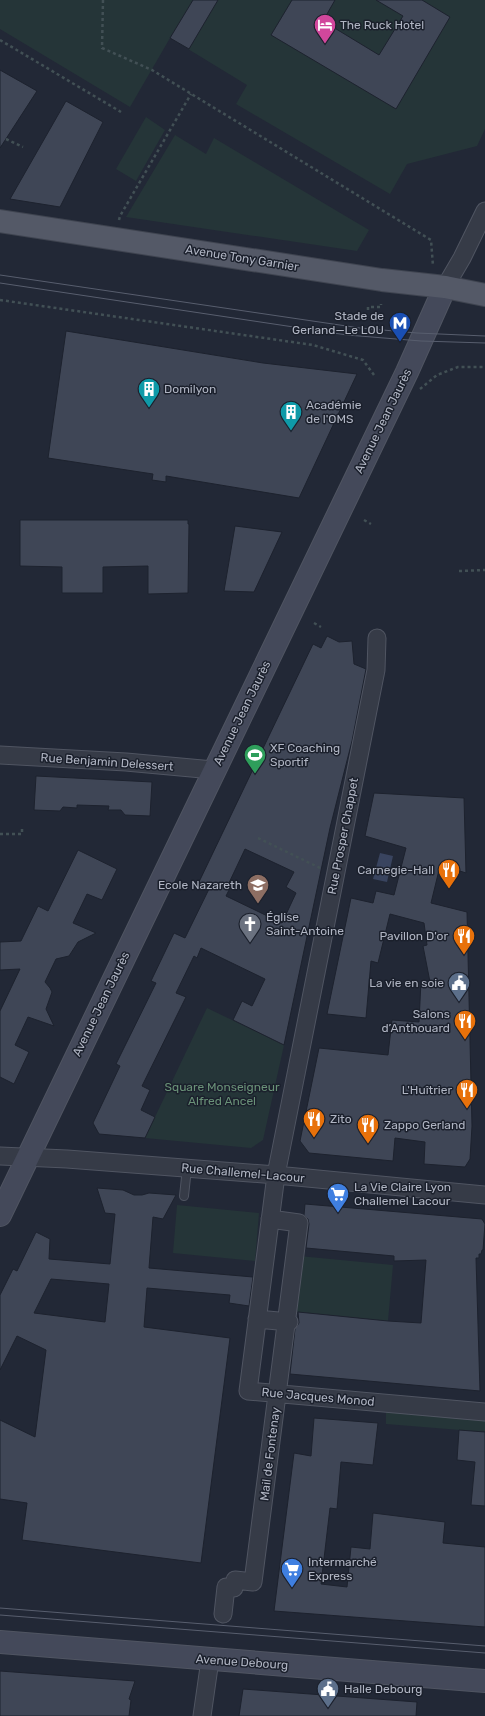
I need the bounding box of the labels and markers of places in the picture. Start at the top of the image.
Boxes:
hotel icon: The Ruck Hotel [312,12,338,45]
place label: The Ruck Hotel [340,18,424,32]
place label: Stade de Gerland—Le LOU [292,309,384,337]
metro station icon: Stade de Gerland—Le LOU [387,310,413,343]
building icon: Domilyon [136,376,162,409]
place label: Domilyon [164,382,216,396]
place label: Académie de l'OMS [306,398,362,426]
building icon: Académie de l'OMS [278,399,304,432]
place label: XF Coaching Sportif [270,741,340,769]
sports icon: XF Coaching Sportif [242,742,268,775]
restaurant icon: Carnegie-Hall [436,857,462,890]
place label: Carnegie-Hall [357,863,434,877]
school or university icon: Ecole Nazareth [245,872,271,905]
place label: Ecole Nazareth [158,878,242,892]
place label: Église Saint-Antoine [266,910,344,938]
church icon: Église Saint-Antoine [237,911,263,944]
restaurant icon: Pavillon D'or [451,923,477,956]
place label: Pavillon D'or [379,929,448,943]
public building icon: La vie en soie [446,970,472,1003]
place label: La vie en soie [369,976,444,990]
place label: Salons d’Anthouard [381,1007,450,1035]
restaurant icon: Salons d’Anthouard [452,1008,478,1041]
restaurant icon: L'Huîtrier [454,1077,480,1110]
place label: L'Huîtrier [402,1083,452,1097]
restaurant icon: Zito [301,1106,327,1139]
place label: Zito [330,1112,352,1126]
restaurant icon: Zappo Gerland [355,1112,381,1145]
place label: Zappo Gerland [384,1118,465,1132]
place label: La Vie Claire Lyon Challemel Lacour [354,1180,451,1208]
supermarket icon: La Vie Claire Lyon Challemel Lacour [325,1181,351,1214]
place label: Intermarché Express [308,1555,377,1583]
supermarket icon: Intermarché Express [279,1556,305,1589]
public building icon: Halle Debourg [315,1676,341,1709]
place label: Halle Debourg [344,1682,423,1696]

